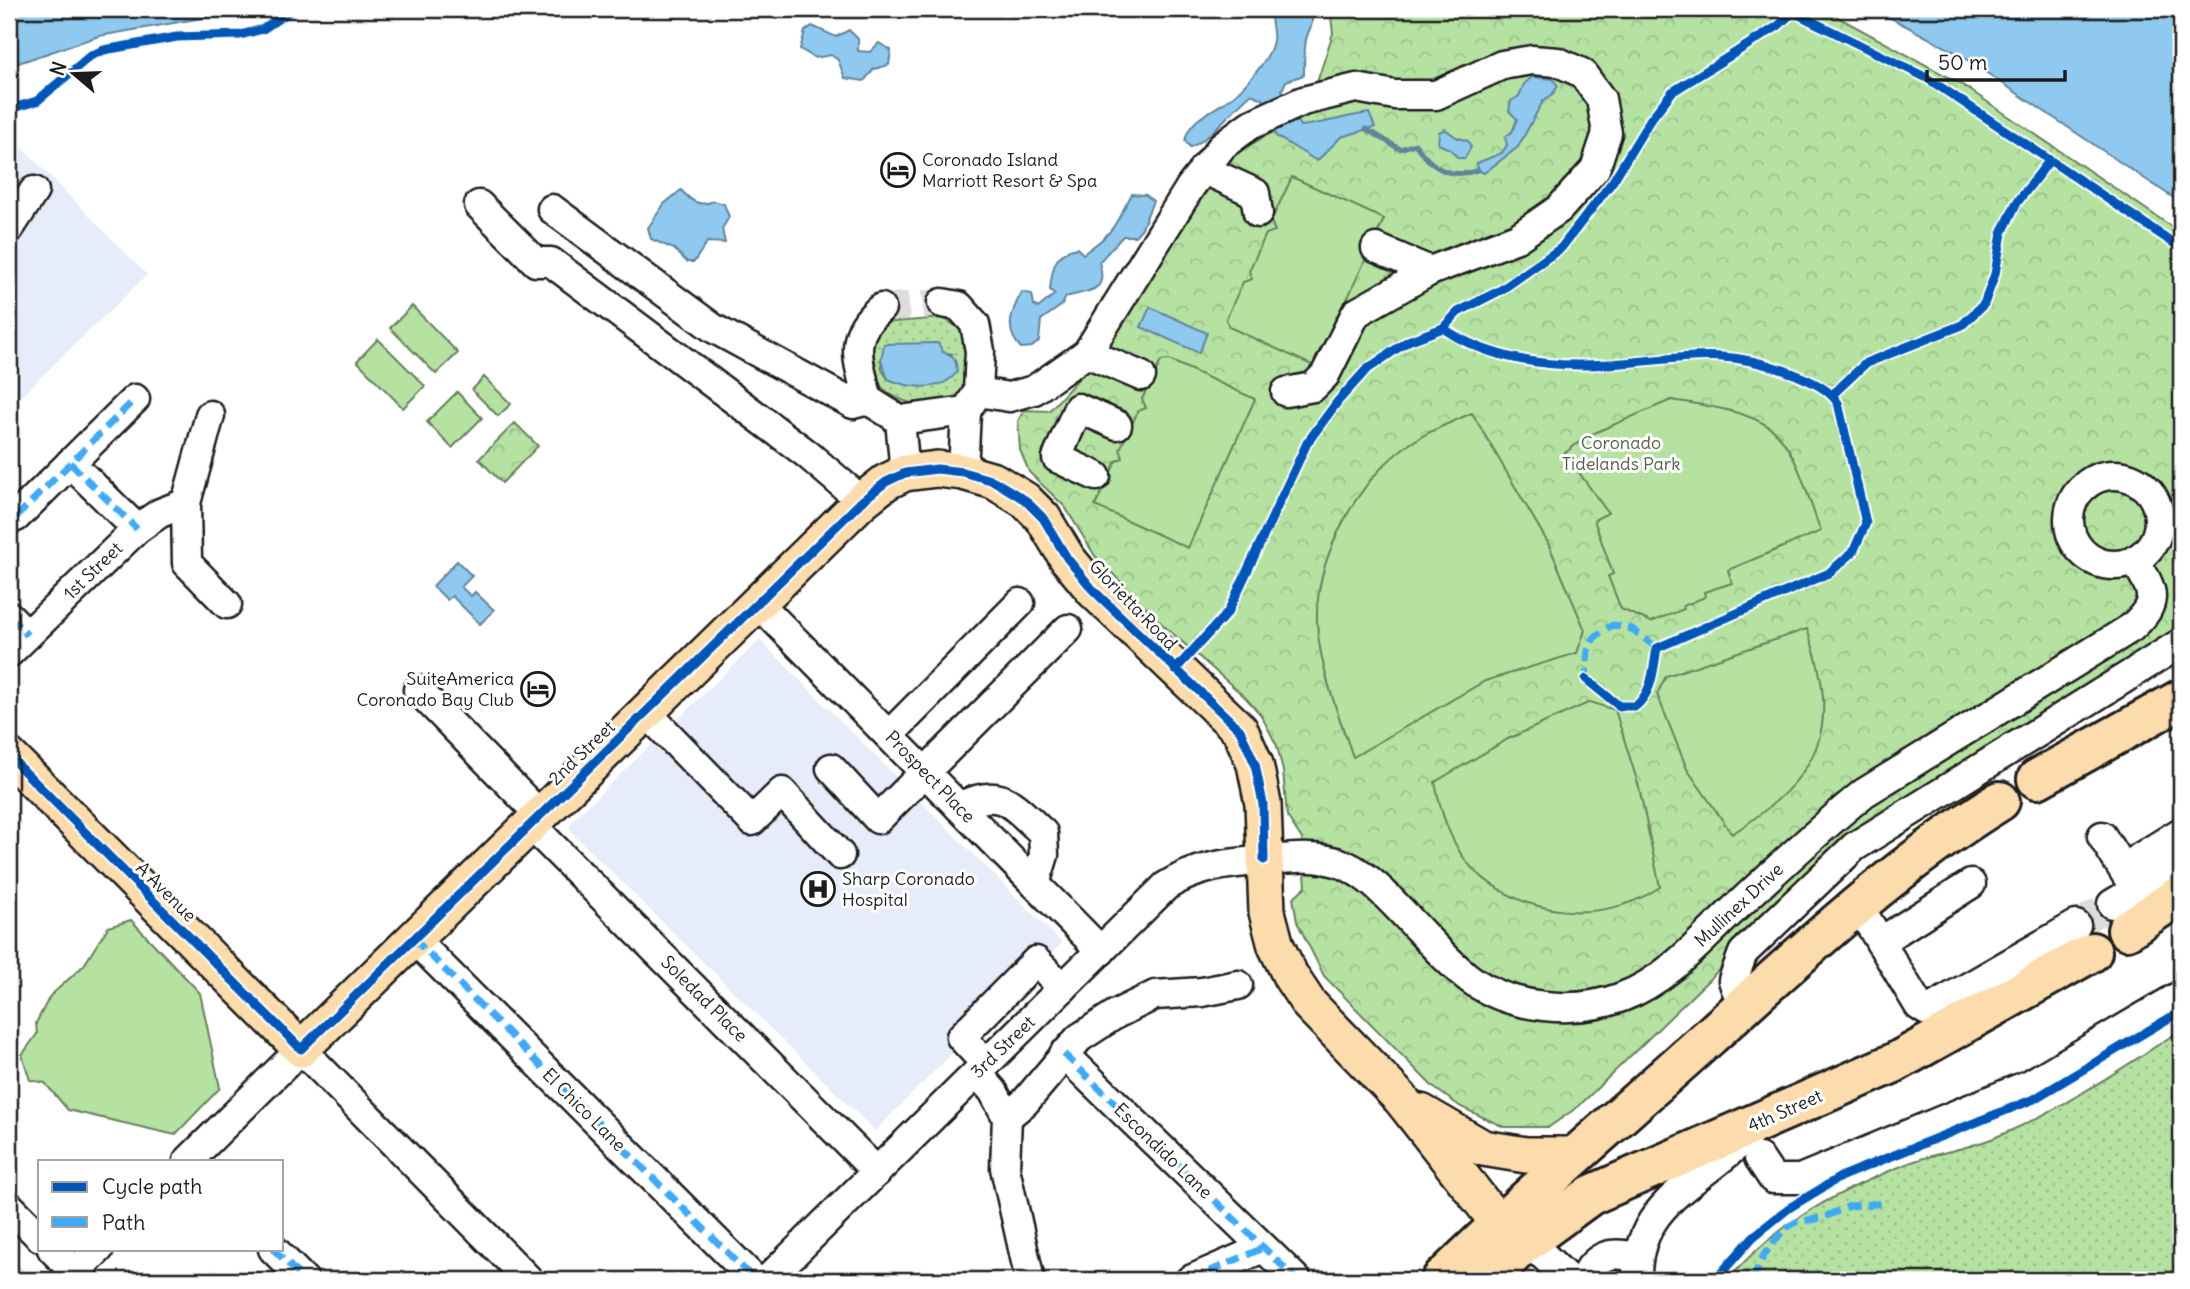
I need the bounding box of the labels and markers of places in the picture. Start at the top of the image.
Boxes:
place label: Coronado Island Marriott Resort & Spa [922,148,1097,192]
hotel icon: Coronado Island Marriott Resort & Spa [879,151,917,189]
place label: SuiteAmerica Coronado Bay Club [357,667,514,711]
hotel icon: SuiteAmerica Coronado Bay Club [519,670,557,708]
place label: Sharp Coronado Hospital [842,867,975,911]
hospital icon: Sharp Coronado Hospital [799,870,837,908]

